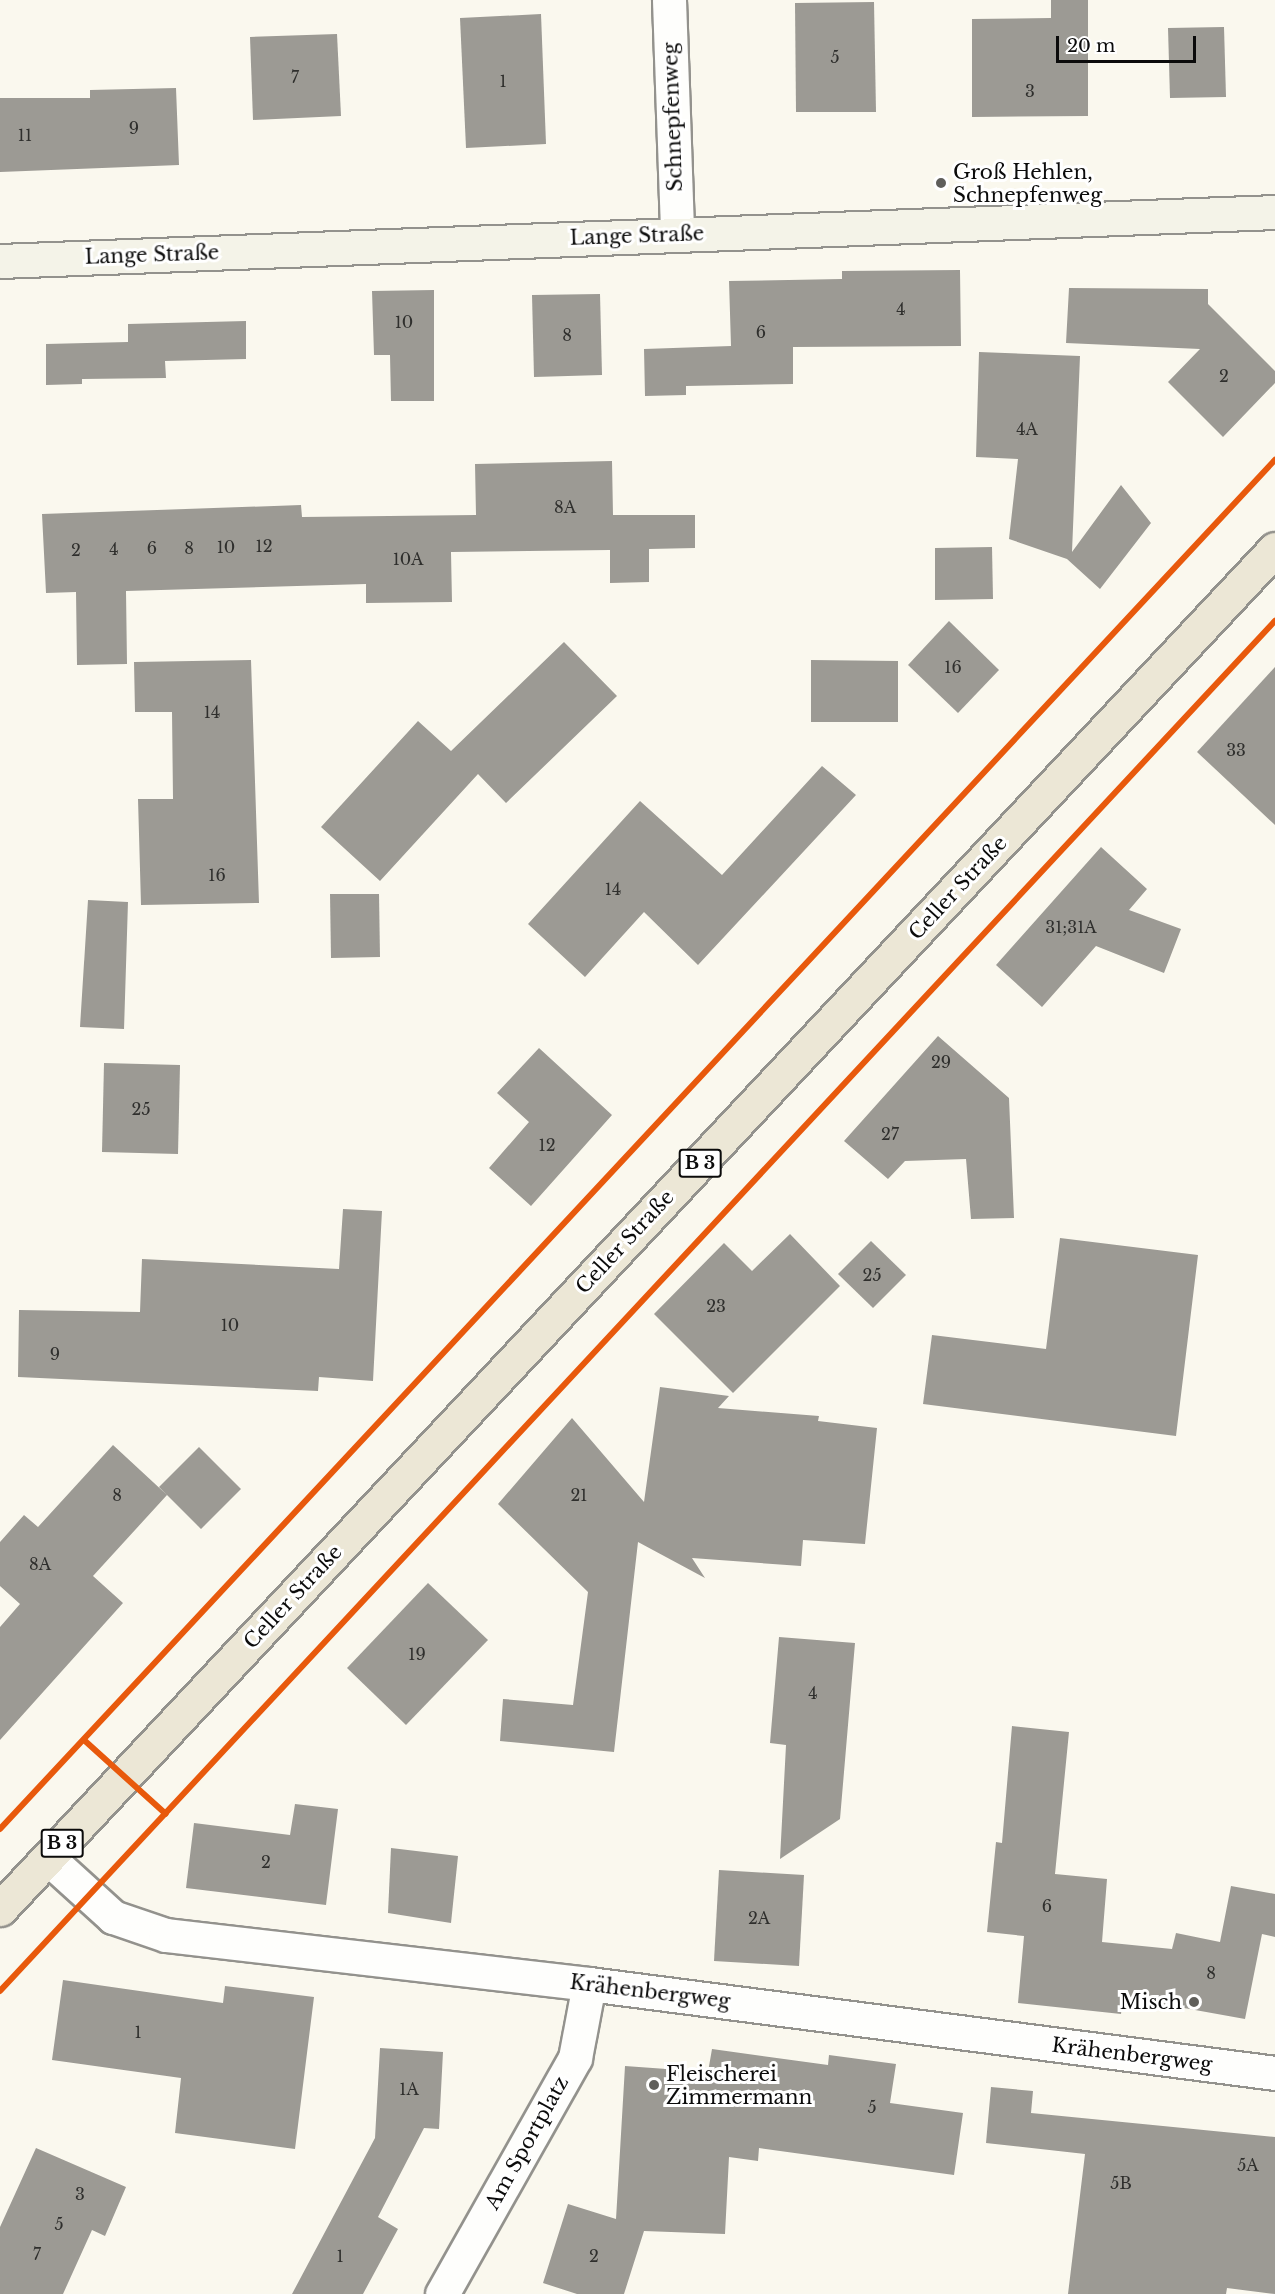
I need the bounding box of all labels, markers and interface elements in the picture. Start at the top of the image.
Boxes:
scale bar [1059,24,1198,62]
text: 20 m [1067,35,1115,57]
street label: Schnepfenweg [658,42,688,192]
house number: 5 [830,47,840,67]
house number: 7 [291,67,299,87]
house number: 1 [499,71,507,91]
house number: 3 [1025,81,1035,101]
house number: 9 [129,118,139,138]
house number: 11 [18,125,32,145]
place label: Groß Hehlen, Schnepfenweg [953,160,1102,207]
marker: Groß Hehlen, Schnepfenweg [934,176,948,190]
street label: Lange Straße [569,222,705,250]
street label: Lange Straße [84,241,220,269]
house number: 4 [896,299,906,319]
house number: 10 [395,312,413,332]
house number: 6 [756,322,766,342]
house number: 8 [562,325,572,345]
house number: 2 [1219,366,1229,386]
house number: 4A [1016,419,1038,439]
house number: 8A [554,497,576,517]
house number: 12 [256,536,272,556]
house number: 10 [217,537,235,557]
house number: 6 [147,538,157,558]
house number: 8 [184,538,194,558]
house number: 4 [109,539,119,559]
house number: 2 [71,540,81,560]
house number: 10A [393,549,423,569]
house number: 16 [944,657,962,677]
house number: 14 [204,702,220,722]
house number: 33 [1226,740,1246,760]
street label: Celler Straße [904,831,1012,945]
house number: 16 [208,865,226,885]
house number: 14 [605,879,621,899]
house number: 31;31A [1045,917,1097,937]
house number: 29 [931,1052,951,1072]
house number: 25 [132,1099,150,1119]
house number: 27 [881,1124,899,1144]
house number: 12 [539,1135,555,1155]
road number: B 3 [678,1148,722,1178]
street label: Celler Straße [571,1185,679,1299]
house number: 25 [863,1265,881,1285]
house number: 23 [706,1296,726,1316]
house number: 10 [221,1315,239,1335]
house number: 9 [50,1344,60,1364]
house number: 8 [112,1485,122,1505]
house number: 21 [571,1485,587,1505]
street label: Celler Straße [239,1540,347,1654]
house number: 8A [29,1554,51,1574]
house number: 19 [408,1644,426,1664]
house number: 4 [808,1683,818,1703]
road number: B 3 [40,1828,84,1858]
house number: 2 [261,1852,271,1872]
house number: 6 [1042,1896,1052,1916]
house number: 2A [748,1908,770,1928]
house number: 8 [1206,1963,1216,1983]
street label: Krähenbergweg [568,1970,732,2014]
place label: Misch [1120,1990,1182,2014]
marker: Misch [1187,1995,1201,2009]
house number: 1 [134,2022,142,2042]
street label: Krähenbergweg [1050,2033,1214,2077]
place label: Fleischerei Zimmermann [666,2062,812,2109]
street label: Am Sportplatz [480,2072,574,2214]
marker: Fleischerei Zimmermann [647,2078,661,2092]
house number: 1A [399,2079,419,2099]
house number: 5 [867,2097,877,2117]
house number: 5A [1237,2155,1259,2175]
house number: 5B [1110,2173,1132,2193]
house number: 3 [75,2184,85,2204]
house number: 5 [54,2214,64,2234]
house number: 7 [33,2244,41,2264]
house number: 1 [336,2246,344,2266]
house number: 2 [589,2246,599,2266]

